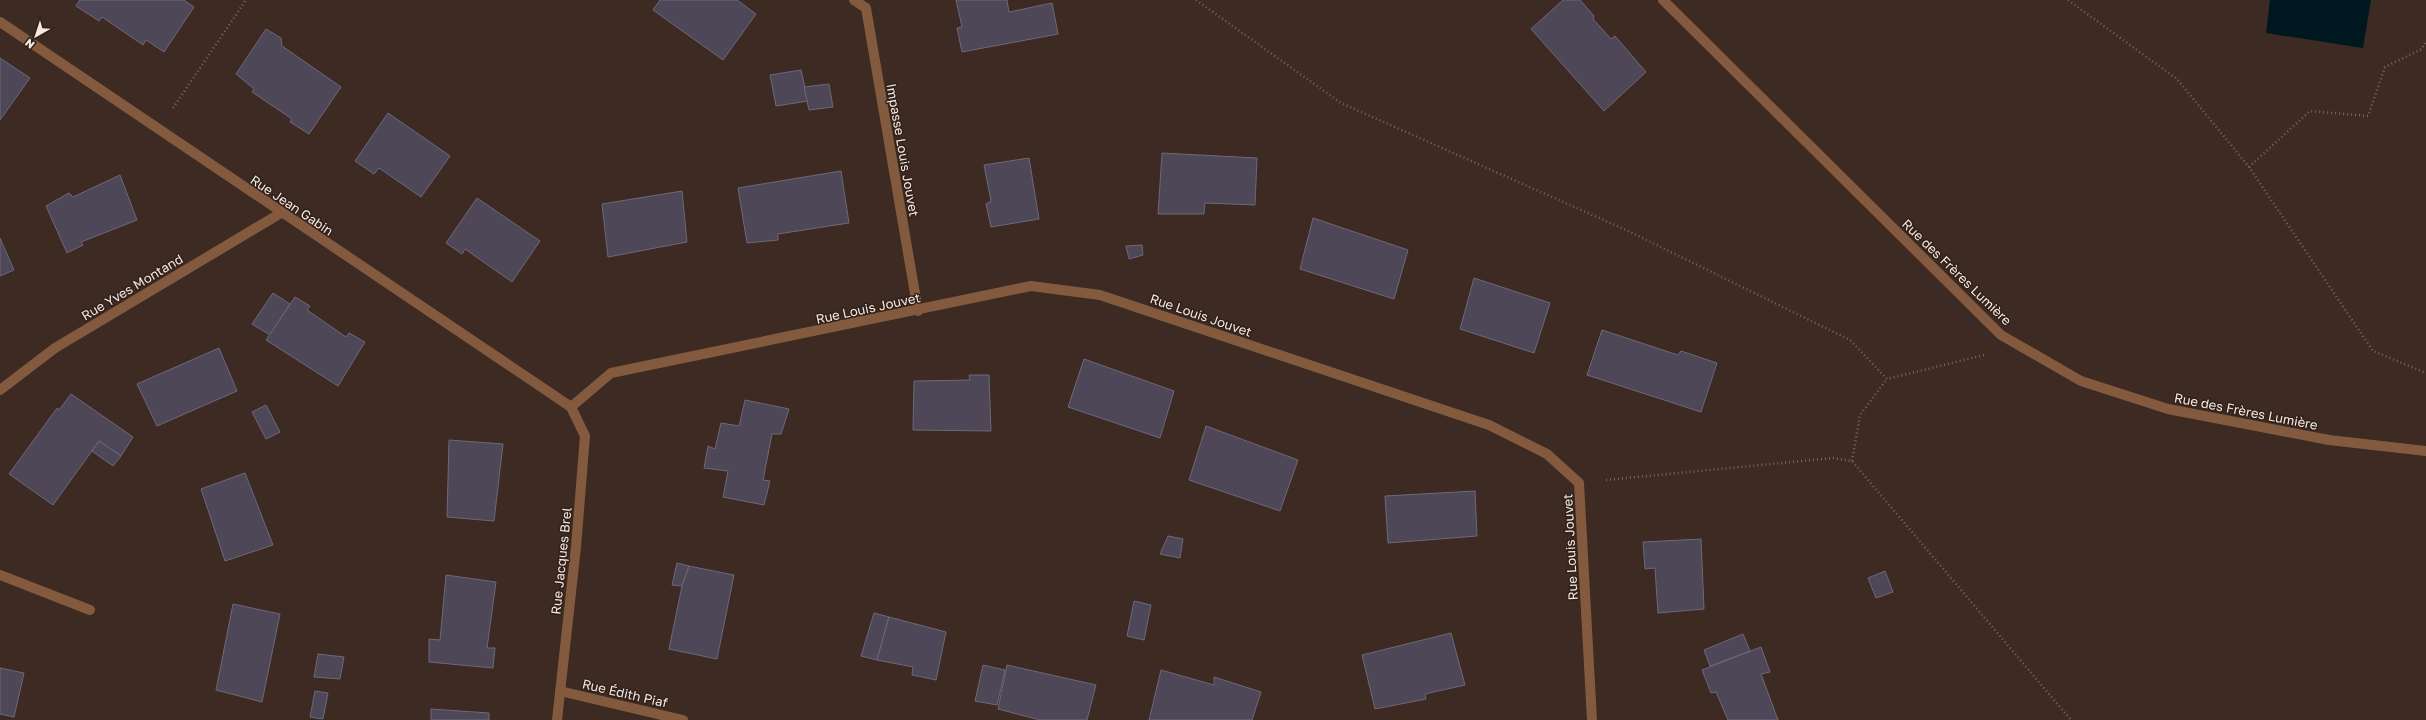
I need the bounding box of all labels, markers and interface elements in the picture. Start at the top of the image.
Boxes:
north arrow [16,16,56,56]
text: N [22,36,37,52]
street label: Impasse Louis Jouvet [883,82,923,218]
street label: Rue Jean Gabin [247,171,337,239]
street label: Rue des Frères Lumière [1899,216,2015,328]
street label: Rue Yves Montand [78,250,186,324]
street label: Rue Louis Jouvet [814,289,922,327]
street label: Rue Louis Jouvet [1148,290,1254,340]
street label: Rue des Frères Lumière [2173,389,2319,433]
street label: Rue Louis Jouvet [1559,493,1581,601]
street label: Rue Jacques Brel [547,507,575,615]
street label: Rue Édith Piaf [581,675,669,711]

